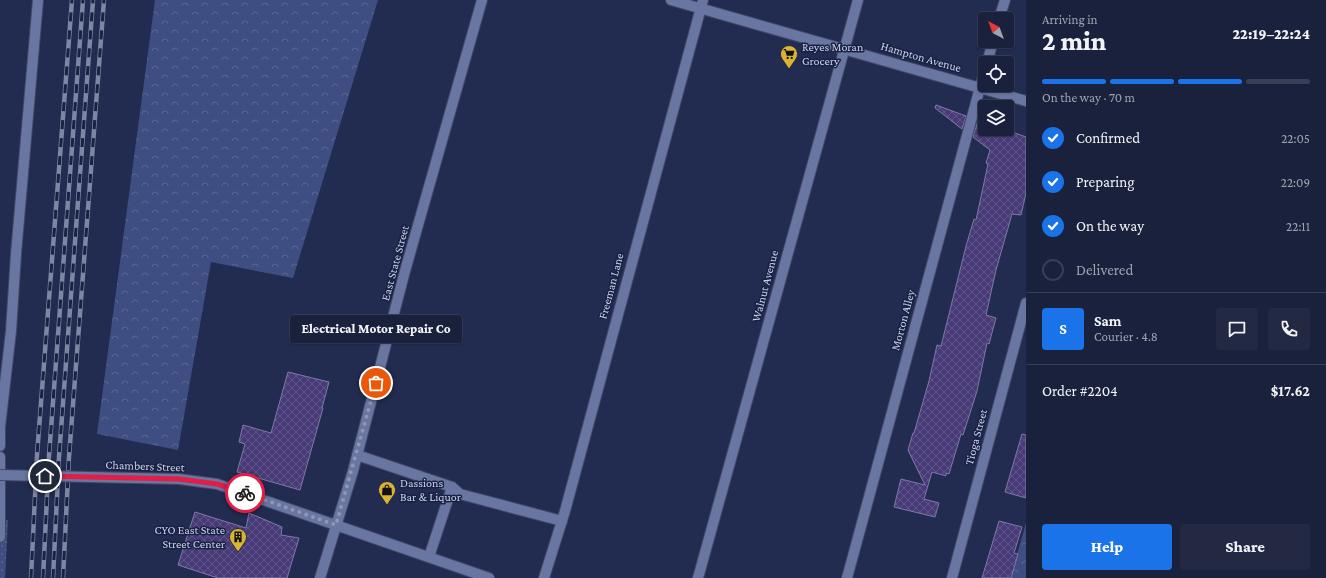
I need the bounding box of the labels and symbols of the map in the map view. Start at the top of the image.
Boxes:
north arrow [978,12,1014,48]
street label: Hampton Avenue [879,39,963,75]
place label: Reyes Moran Grocery [802,40,864,68]
supermarket icon: Reyes Moran Grocery [779,44,799,69]
street label: East State Street [378,223,412,302]
street label: Walnut Avenue [749,249,781,323]
street label: Freeman Lane [595,252,627,320]
street label: Morton Alley [888,287,918,352]
callout: Electrical Motor Repair Co [290,315,462,343]
pin [359,366,393,400]
street label: Tioga Street [962,407,990,466]
street label: Chambers Street [105,458,186,474]
pin [28,459,62,493]
courier [225,473,265,513]
place label: Dassions Bar & Liquor [400,476,462,504]
shop icon: Dassions Bar & Liquor [377,480,397,505]
place label: CYO East State Street Center [154,523,226,551]
building icon: CYO East State Street Center [228,527,248,552]

